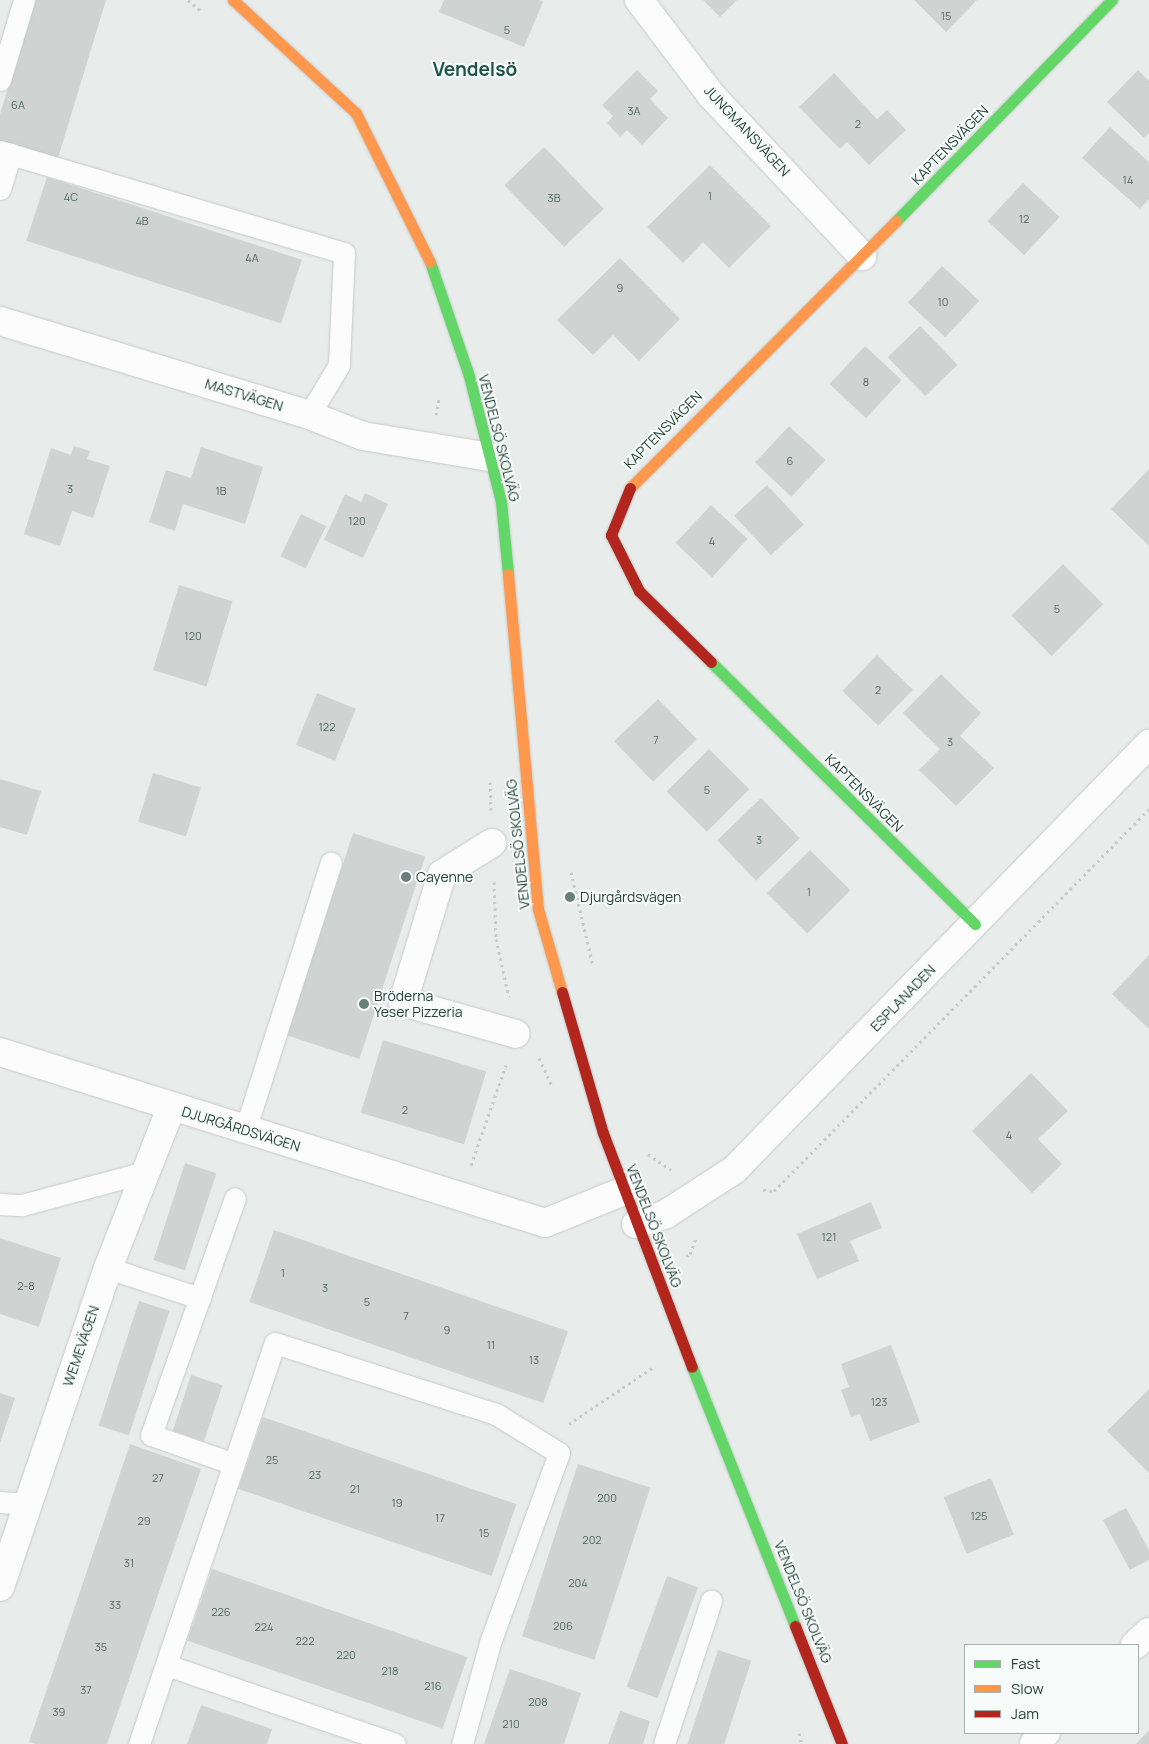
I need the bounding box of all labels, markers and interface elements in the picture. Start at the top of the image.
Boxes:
house number: 15 [941,9,951,23]
house number: 5 [504,23,510,37]
district label: Vendelsö [433,59,517,81]
street label: JUNGMANSVÄGEN [701,82,793,180]
house number: 6A [11,98,25,112]
street label: KAPTENSVÄGEN [908,102,992,188]
house number: 3A [627,104,641,118]
house number: 2 [855,117,861,131]
house number: 14 [1123,173,1133,187]
house number: 1 [708,189,712,203]
house number: 4C [64,190,78,204]
house number: 3B [548,191,560,205]
house number: 12 [1019,212,1029,226]
house number: 4B [135,214,149,228]
house number: 4A [245,251,259,265]
house number: 9 [617,281,623,295]
house number: 10 [938,295,948,309]
street label: VENDELSÖ SKOLVÄG [475,373,523,503]
street label: MASTVÄGEN [203,375,285,415]
house number: 8 [863,375,869,389]
street label: KAPTENSVÄGEN [621,388,705,472]
house number: 6 [787,454,793,468]
house number: 3 [67,482,73,496]
house number: 1B [215,484,227,498]
house number: 120 [348,514,366,528]
house number: 4 [709,534,715,548]
house number: 5 [1054,602,1060,616]
house number: 120 [184,629,202,643]
house number: 2 [875,683,881,697]
house number: 122 [319,720,335,734]
house number: 7 [653,733,659,747]
house number: 3 [947,735,953,749]
street label: KAPTENSVÄGEN [822,751,906,835]
street label: VENDELSÖ SKOLVÄG [503,778,533,910]
house number: 5 [704,783,710,797]
house number: 3 [756,833,762,847]
place label: Cayenne [416,869,473,885]
marker: Cayenne [400,871,412,883]
house number: 1 [807,885,811,899]
place label: Djurgårdsvägen [580,889,681,905]
marker: Djurgårdsvägen [564,891,576,903]
street label: ESPLANADEN [867,961,939,1035]
place label: Bröderna Yeser Pizzeria [374,988,462,1020]
marker: Bröderna Yeser Pizzeria [358,998,370,1010]
street label: DJURGÅRDSVÄGEN [180,1103,302,1155]
house number: 2 [402,1103,408,1117]
house number: 4 [1006,1128,1012,1142]
street label: VENDELSÖ SKOLVÄG [623,1162,685,1290]
house number: 121 [822,1230,836,1244]
house number: 1 [281,1266,285,1280]
house number: 2-8 [17,1279,35,1293]
house number: 3 [322,1281,328,1295]
house number: 5 [364,1295,370,1309]
street label: WEMEVÄGEN [59,1303,103,1389]
house number: 7 [403,1309,409,1323]
house number: 9 [444,1323,450,1337]
house number: 11 [487,1338,495,1352]
house number: 13 [529,1353,539,1367]
house number: 123 [871,1395,887,1409]
house number: 25 [266,1453,278,1467]
house number: 23 [309,1468,321,1482]
house number: 27 [152,1471,164,1485]
house number: 21 [350,1482,360,1496]
house number: 200 [597,1491,617,1505]
house number: 19 [391,1496,403,1510]
house number: 125 [971,1509,987,1523]
house number: 17 [435,1511,445,1525]
house number: 29 [137,1514,151,1528]
house number: 15 [479,1526,489,1540]
house number: 202 [582,1533,602,1547]
street label: VENDELSÖ SKOLVÄG [771,1538,835,1666]
house number: 31 [124,1556,134,1570]
house number: 204 [568,1576,588,1590]
house number: 33 [109,1598,121,1612]
house number: 226 [211,1605,231,1619]
house number: 206 [553,1619,573,1633]
house number: 224 [255,1620,273,1634]
house number: 222 [296,1634,314,1648]
house number: 35 [95,1640,107,1654]
legend [964,1644,1139,1734]
house number: 220 [336,1648,356,1662]
text: Fast [1011,1653,1040,1674]
house number: 218 [382,1664,398,1678]
text: Slow [1011,1678,1044,1699]
house number: 216 [424,1679,442,1693]
house number: 37 [80,1683,92,1697]
house number: 208 [528,1695,548,1709]
text: Jam [1011,1703,1039,1724]
house number: 39 [53,1705,65,1719]
house number: 210 [502,1717,520,1731]

